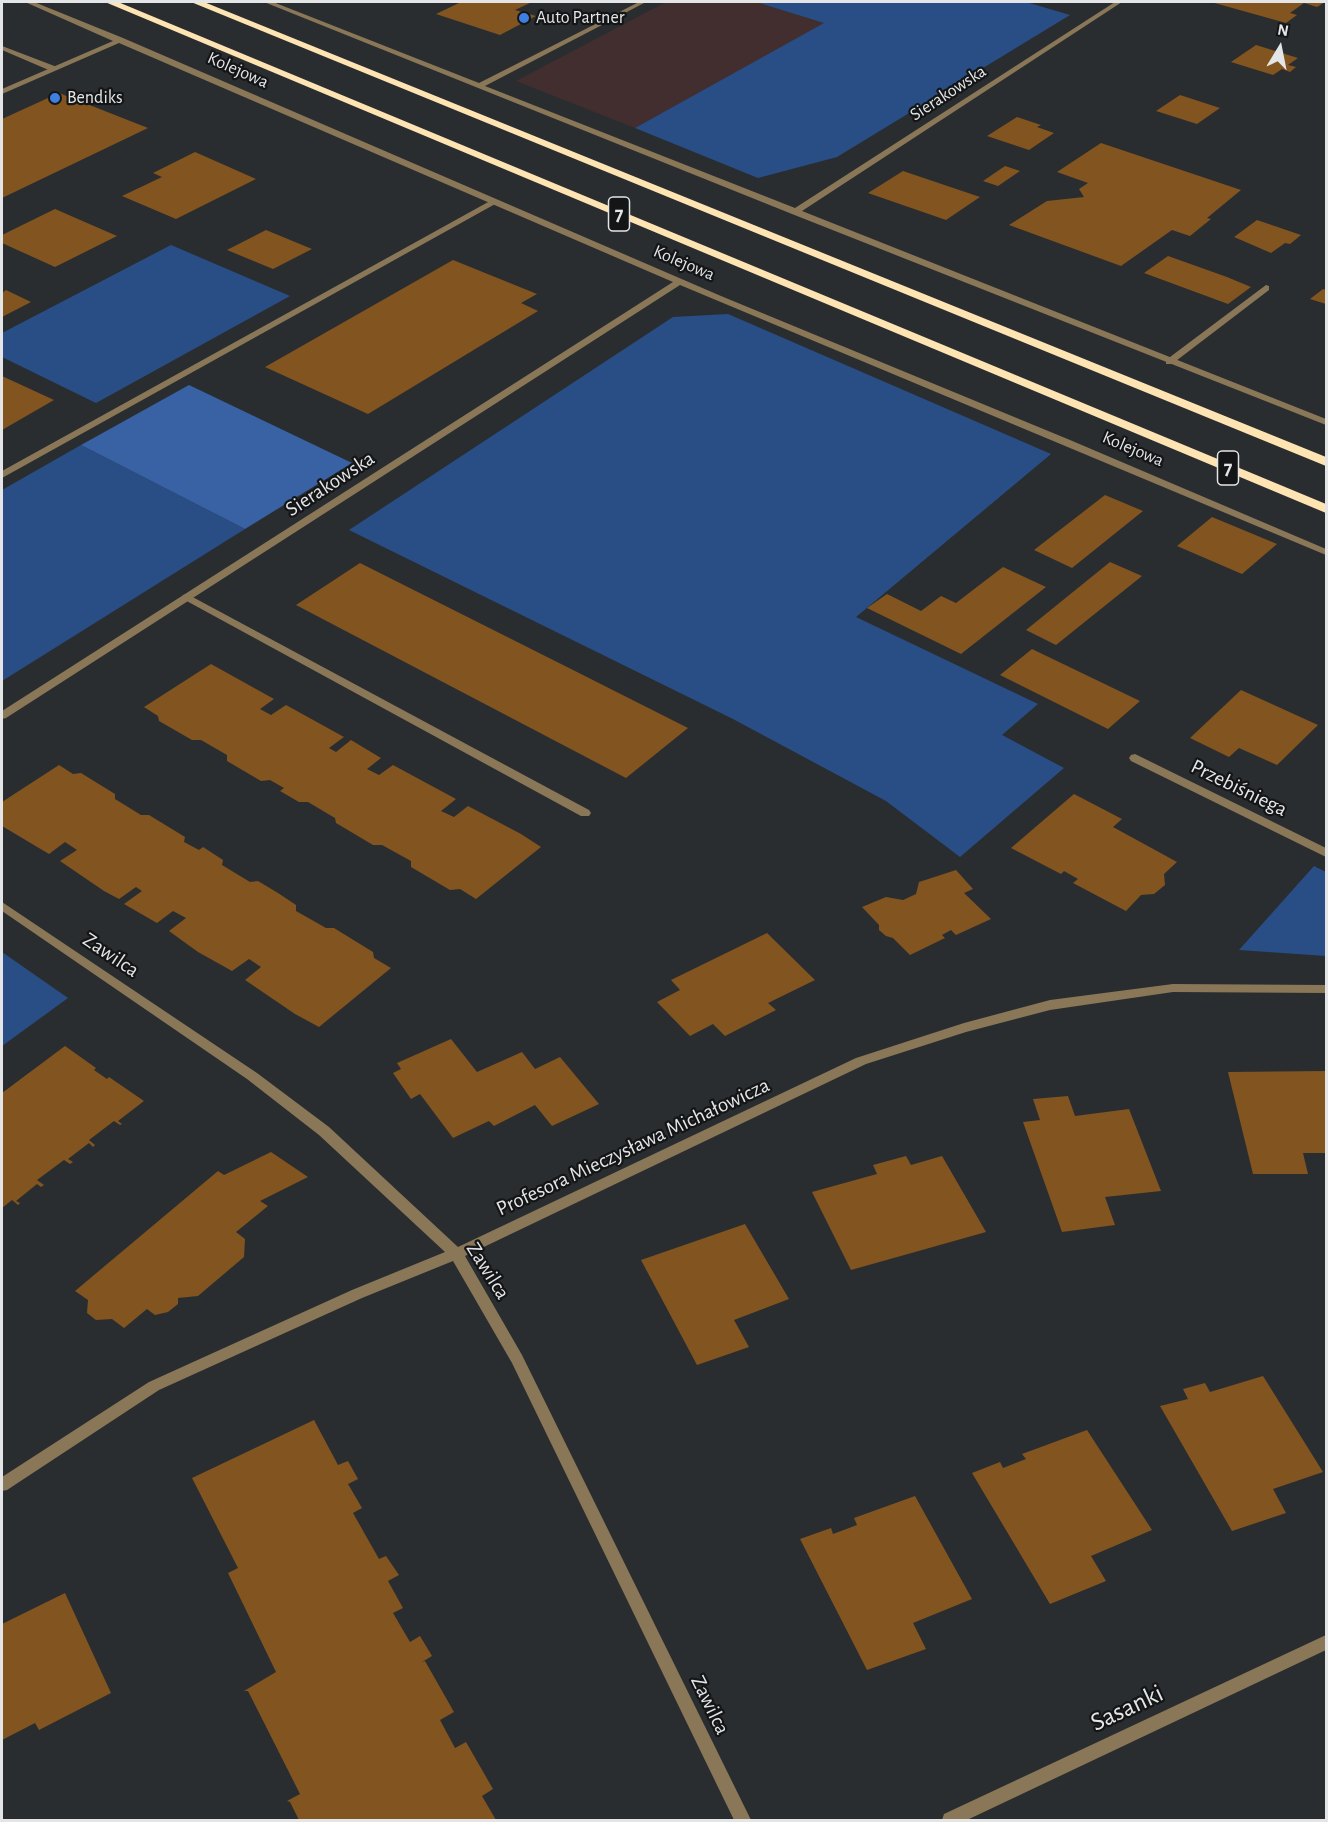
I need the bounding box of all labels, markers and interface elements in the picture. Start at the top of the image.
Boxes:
place label: Auto Partner [536,7,625,29]
marker: Auto Partner [517,11,531,25]
north arrow [1250,18,1310,78]
text: N [1276,21,1290,39]
street label: Kolejowa [204,47,272,93]
street label: Sierakowska [906,60,990,126]
place label: Bendiks [67,87,123,109]
marker: Bendiks [48,91,62,105]
road number: 7 [608,197,630,231]
street label: Kolejowa [650,240,718,286]
street label: Kolejowa [1099,426,1167,472]
street label: Sierakowska [281,446,379,522]
road number: 7 [1218,451,1238,485]
street label: Przebiśniega [1187,754,1291,822]
street label: Zawilca [78,927,144,983]
street label: Profesora Mieczysława Michałowicza [492,1072,774,1222]
street label: Zawilca [461,1238,515,1304]
street label: Zawilca [685,1671,735,1739]
street label: Sasanki [1086,1678,1168,1738]

